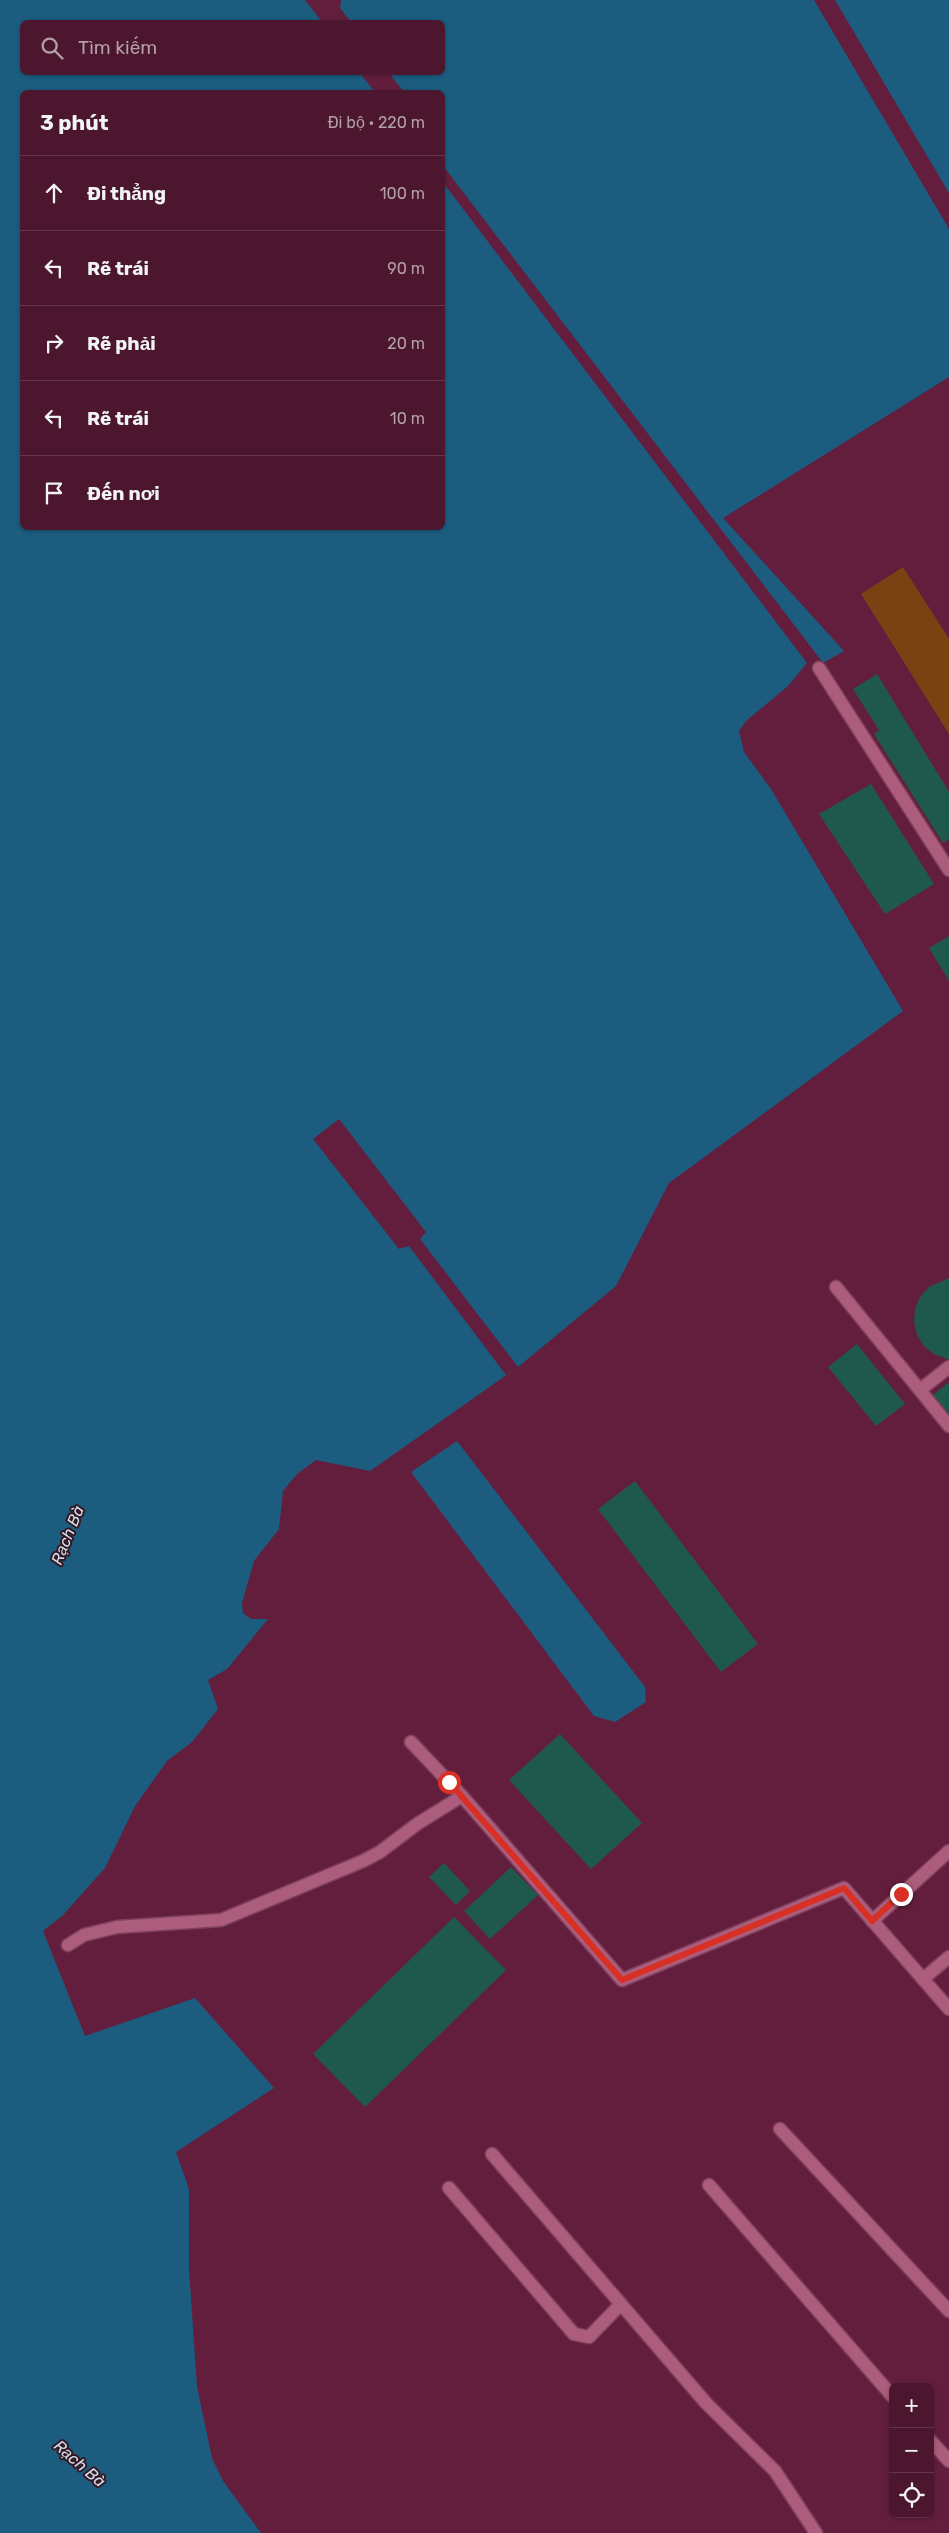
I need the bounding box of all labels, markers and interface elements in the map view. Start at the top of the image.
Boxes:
search box [20,20,445,75]
icon: search [38,34,66,62]
text: Tìm kiếm [78,36,157,59]
text: 3 phút [40,110,108,135]
text: Đi bộ · 220 m [327,113,425,132]
icon: ahead [40,179,68,207]
text: Đi thẳng [87,182,166,205]
text: 100 m [380,184,425,203]
icon: left [40,254,68,282]
text: Rẽ trái [87,257,149,280]
text: 90 m [387,259,425,278]
icon: right [40,329,68,357]
text: Rẽ phải [87,332,156,355]
text: 20 m [387,334,425,353]
icon: left [40,404,68,432]
text: Rẽ trái [87,407,149,430]
text: 10 m [390,409,425,428]
icon: arrive [40,479,68,507]
text: Đến nơi [87,482,160,505]
water label: Rạch Bà [47,1503,88,1568]
route start [438,1771,461,1794]
route end [890,1883,913,1906]
map controls [889,2383,934,2518]
button: + [889,2383,934,2428]
button: − [889,2428,934,2473]
water label: Rạch Bà [50,2436,109,2491]
button: locate [889,2473,934,2518]

